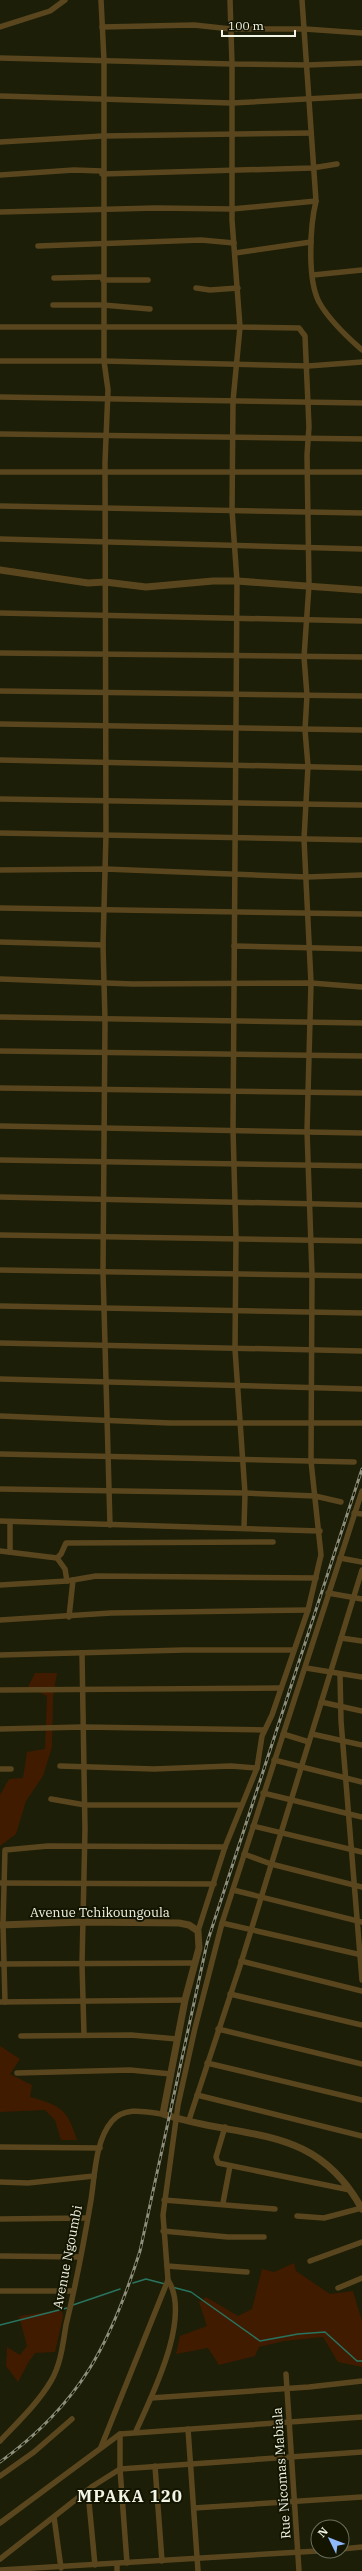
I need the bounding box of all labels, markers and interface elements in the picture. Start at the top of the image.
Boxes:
scale bar [222,12,295,38]
text: 100 m [228,18,264,33]
street label: Avenue Tchikoungoula [30,1904,170,1921]
street label: Avenue Ngoumbi [49,2204,86,2310]
street label: Rue Nicomas Mabiala [268,2407,295,2539]
district label: MPAKA 120 [77,2485,183,2507]
north arrow [310,2519,350,2559]
text: N [315,2524,331,2540]

